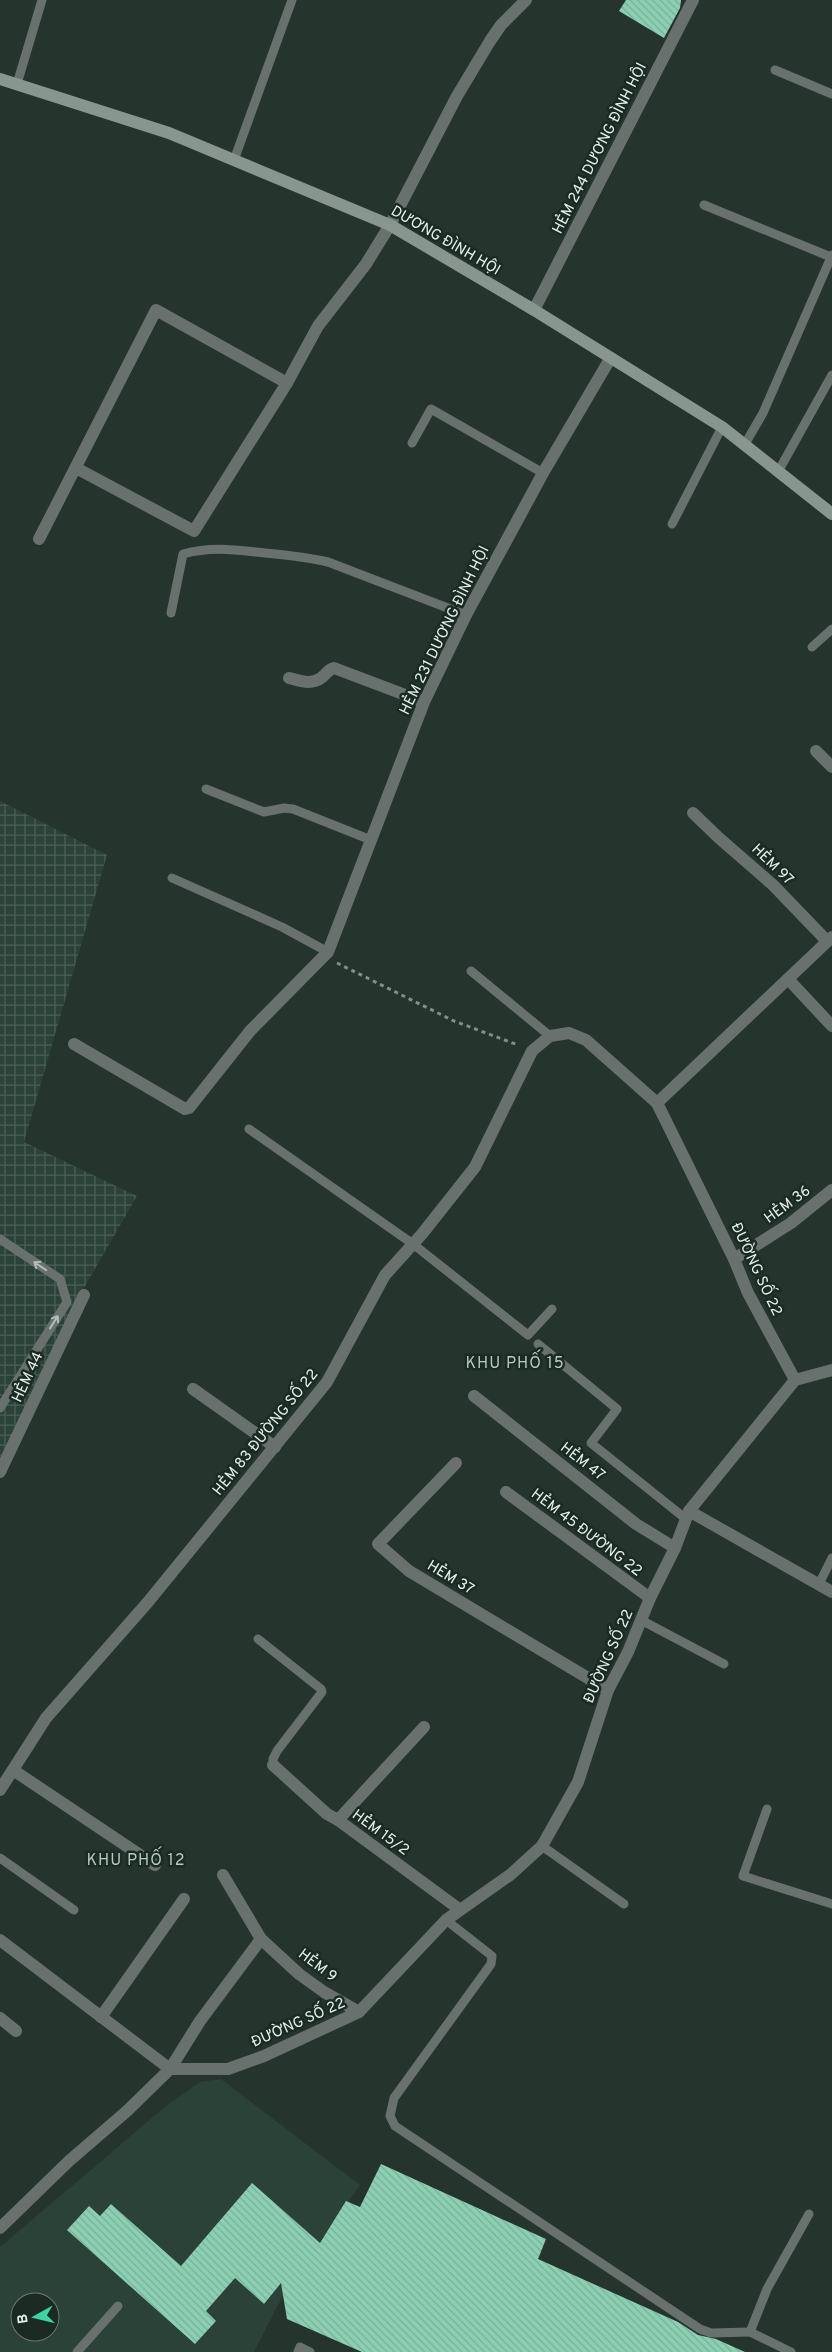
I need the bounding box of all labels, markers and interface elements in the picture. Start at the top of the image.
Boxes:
street label: HẺM 244 DƯƠNG ĐÌNH HỘI [548,59,652,237]
street label: DƯƠNG ĐÌNH HỘI [387,201,504,280]
street label: HẺM 231 DƯƠNG ĐÌNH HỘI [395,543,495,718]
street label: HẺM 97 [747,840,798,890]
street label: HẺM 36 [760,1181,815,1228]
street label: ĐƯỜNG SỐ 22 [726,1218,789,1319]
one-way arrow [33,1261,47,1271]
one-way arrow [50,1316,60,1330]
street label: HẺM 44 [8,1349,48,1406]
district label: KHU PHỐ 15 [465,1349,565,1374]
street label: HẺM 83 ĐƯỜNG SỐ 22 [206,1363,323,1500]
street label: HẺM 47 [556,1438,609,1486]
street label: HẺM 45 ĐƯỜNG 22 [527,1484,647,1581]
street label: HẺM 37 [423,1556,478,1600]
street label: ĐƯỜNG SỐ 22 [577,1605,639,1707]
street label: HẺM 15/2 [348,1805,413,1860]
district label: KHU PHỐ 12 [87,1846,186,1871]
street label: HẺM 9 [294,1945,341,1987]
street label: ĐƯỜNG SỐ 22 [247,1991,349,2053]
north arrow [10,2292,60,2342]
text: B [15,2313,33,2325]

